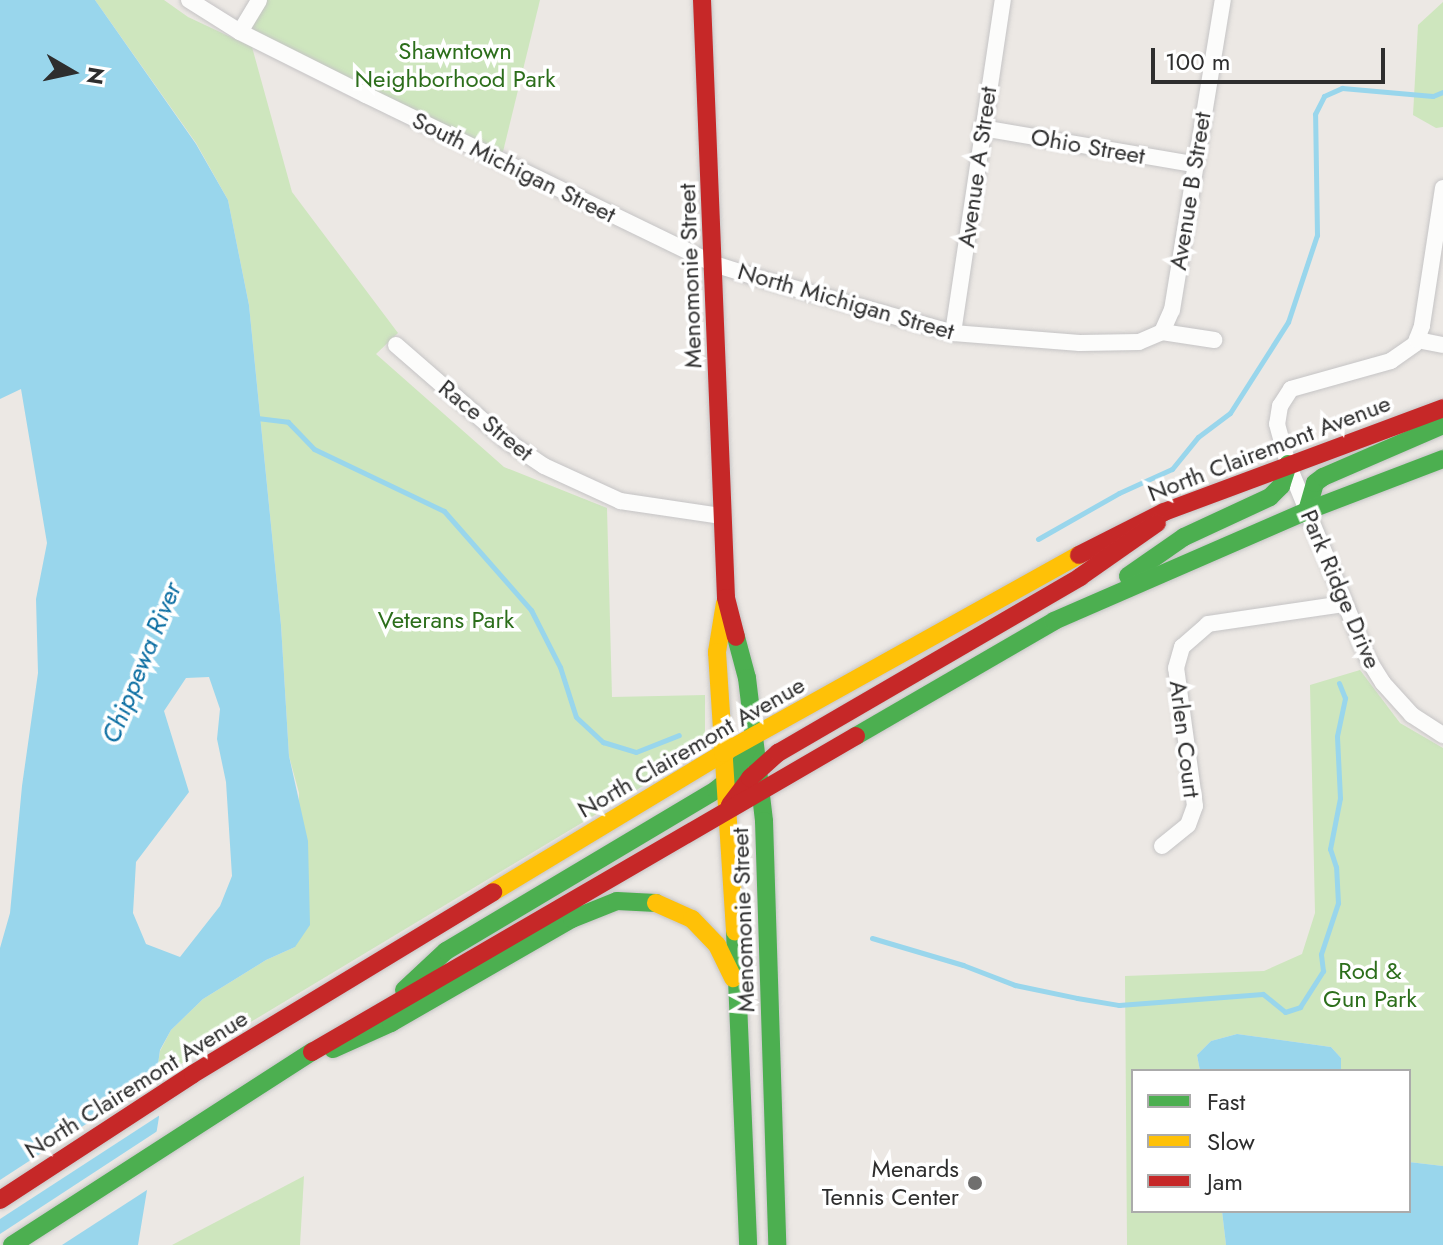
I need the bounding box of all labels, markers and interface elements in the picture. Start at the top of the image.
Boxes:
north arrow [32,32,112,112]
scale bar [1155,32,1389,82]
park label: Shawntown Neighborhood Park [355,37,555,93]
text: 100 m [1165,44,1231,79]
text: N [79,65,113,87]
street label: Avenue A Street [951,85,1003,249]
street label: South Michigan Street [408,105,620,229]
street label: Avenue B Street [1163,110,1217,272]
street label: Ohio Street [1029,122,1147,170]
street label: Menomonie Street [672,183,708,369]
street label: North Michigan Street [734,256,958,346]
street label: Race Street [433,373,539,467]
street label: North Clairemont Avenue [1144,388,1394,508]
street label: Park Ridge Drive [1295,505,1387,673]
water label: Chippewa River [96,578,188,748]
park label: Veterans Park [378,606,514,634]
street label: North Clairemont Avenue [572,670,810,824]
street label: Arlen Court [1164,679,1206,799]
street label: Menomonie Street [725,827,761,1013]
park label: Rod & Gun Park [1323,957,1417,1013]
street label: North Clairemont Avenue [19,1004,253,1164]
legend [1131,1069,1411,1213]
text: Fast [1207,1084,1245,1119]
text: Slow [1207,1124,1255,1159]
place label: Menards Tennis Center [822,1155,959,1211]
text: Jam [1207,1164,1243,1199]
marker: Menards Tennis Center [966,1174,984,1192]

